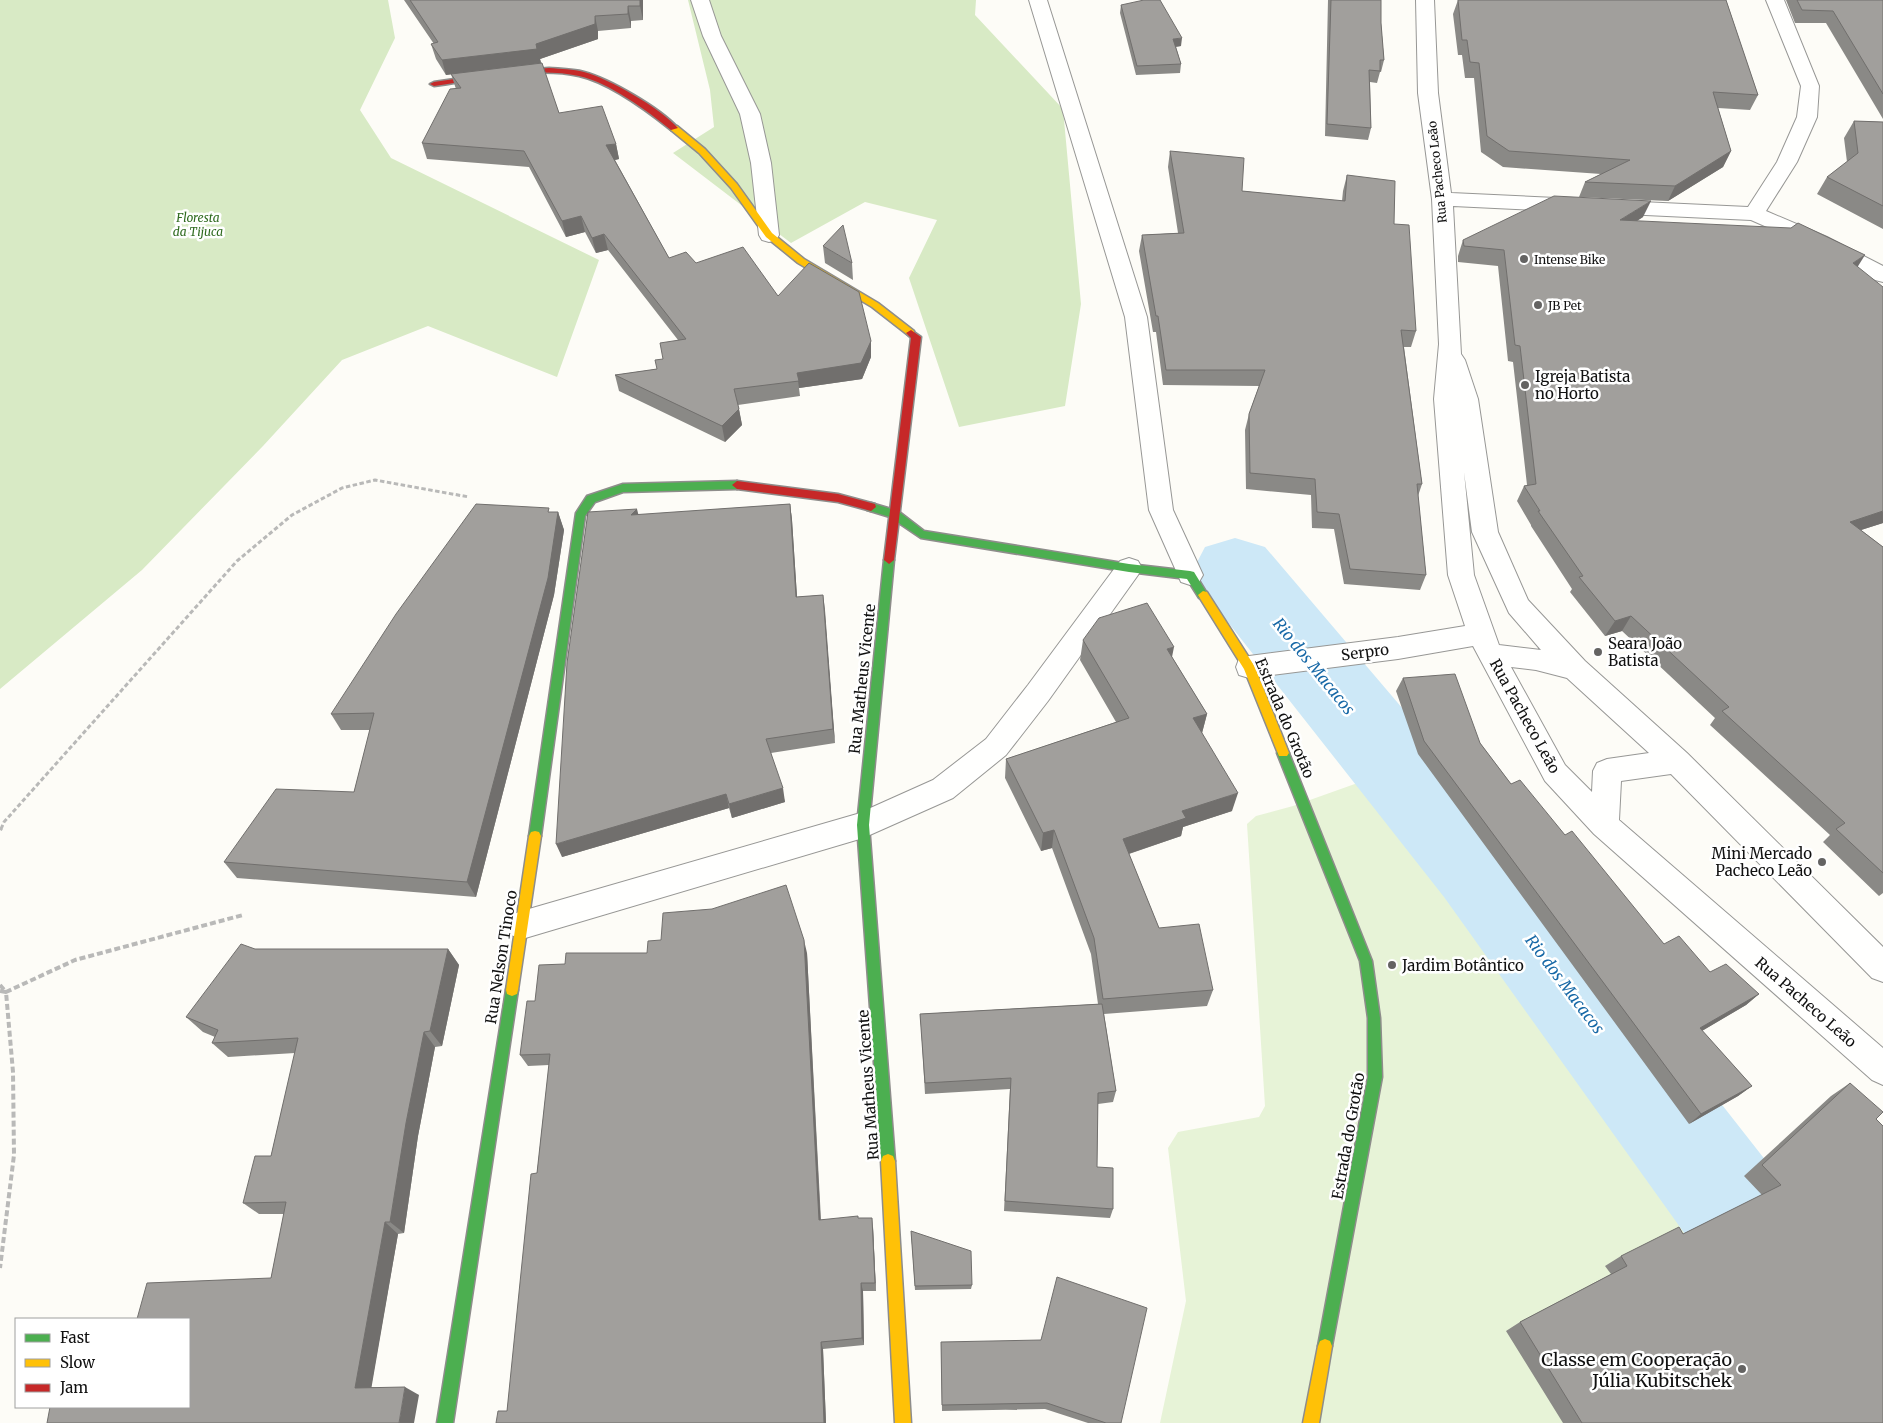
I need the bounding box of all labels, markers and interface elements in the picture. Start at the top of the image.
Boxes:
street label: Rua Pacheco Leão [1424,120,1450,224]
park label: Floresta da Tijuca [173,210,223,239]
place label: Intense Bike [1534,252,1605,267]
marker: Intense Bike [1518,253,1530,265]
place label: JB Pet [1547,298,1582,313]
marker: JB Pet [1532,299,1544,311]
place label: Igreja Batista no Horto [1535,367,1630,403]
marker: Igreja Batista no Horto [1519,379,1531,391]
street label: Rua Matheus Vicente [845,603,879,755]
water label: Rio dos Macacos [1269,614,1359,719]
place label: Seara João Batista [1608,634,1682,670]
street label: Serpro [1340,640,1390,664]
marker: Seara João Batista [1592,646,1604,658]
street label: Estrada do Grotão [1251,655,1319,781]
street label: Rua Pacheco Leão [1486,655,1564,777]
place label: Mini Mercado Pacheco Leão [1712,844,1812,880]
marker: Mini Mercado Pacheco Leão [1816,856,1828,868]
street label: Rua Nelson Tinoco [481,888,521,1025]
water label: Rio dos Macacos [1521,931,1609,1038]
street label: Rua Pacheco Leão [1751,953,1861,1051]
place label: Jardim Botântico [1401,956,1524,975]
marker: Jardim Botântico [1386,959,1398,971]
street label: Rua Matheus Vicente [853,1009,883,1161]
street label: Estrada do Grotão [1327,1071,1369,1201]
legend [15,1318,190,1408]
text: Fast [60,1328,90,1347]
place label: Classe em Cooperação Júlia Kubitschek [1541,1348,1733,1392]
text: Slow [60,1353,95,1372]
marker: Classe em Cooperação Júlia Kubitschek [1736,1363,1748,1375]
text: Jam [59,1378,88,1397]

